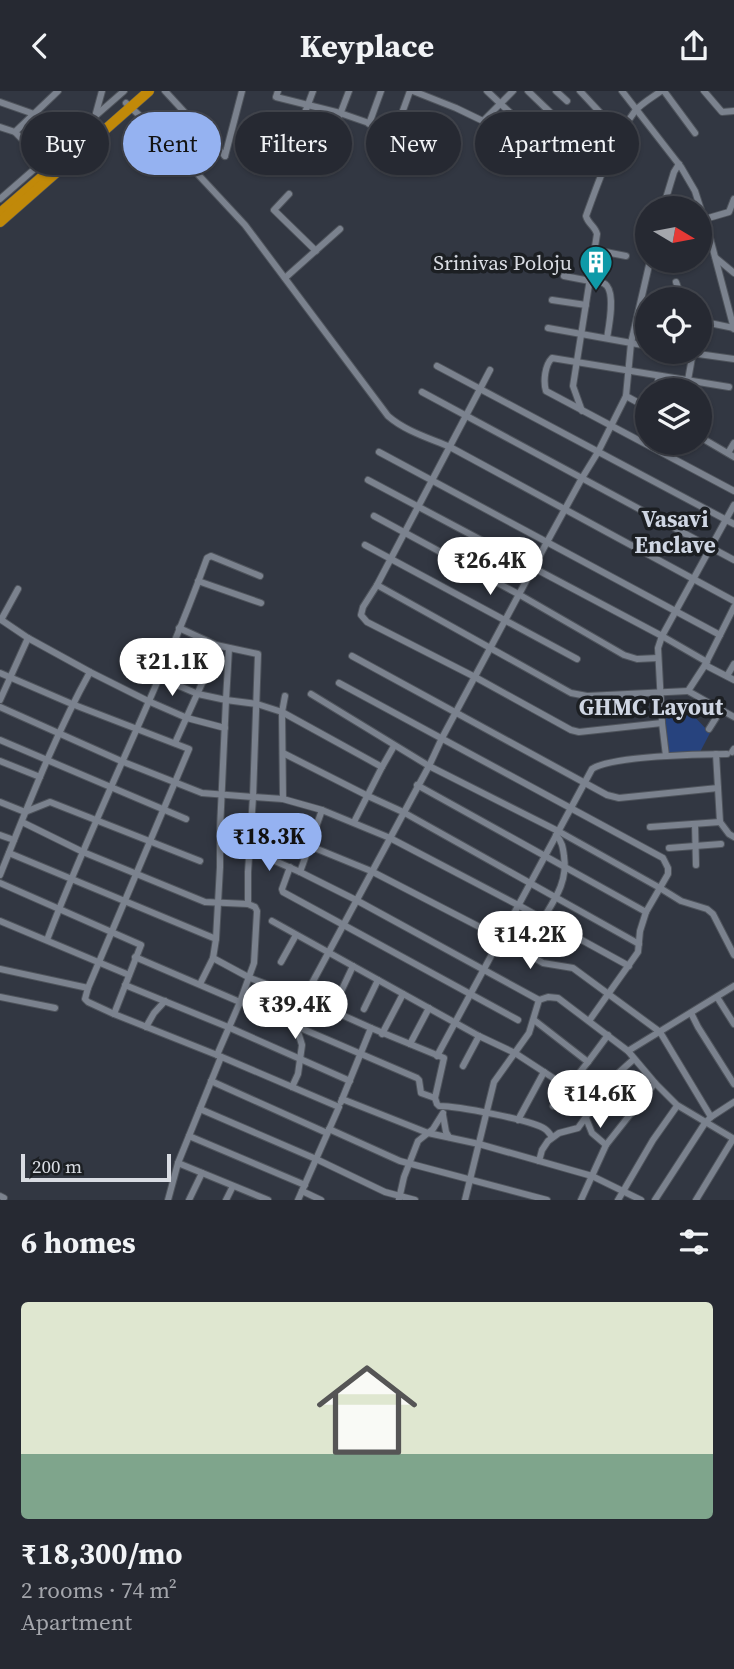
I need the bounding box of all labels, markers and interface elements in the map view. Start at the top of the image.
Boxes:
text: Keyplace [300,24,434,68]
icon: back [21,27,59,65]
icon: share [675,27,713,65]
chip: Buy [21,112,109,175]
chip: Rent [123,112,221,175]
chip: Filters [235,112,352,175]
chip: New [366,112,461,175]
chip: Apartment [475,112,639,175]
north arrow [635,196,712,273]
map controls [635,196,712,455]
building icon: Srinivas Poloju [577,243,615,292]
place label: Srinivas Poloju [433,248,572,277]
button: locate [635,287,712,364]
button: layers [635,378,712,455]
district label: Vasavi Enclave [634,503,716,561]
pin: ₹26.4K [433,538,547,597]
text: ₹26.4K [454,544,526,576]
pin: ₹21.1K [115,639,229,698]
text: ₹21.1K [136,645,208,677]
district label: GHMC Layout [579,691,724,723]
pin: ₹18.3K [212,813,326,873]
text: ₹18.3K [233,820,305,852]
pin: ₹14.2K [473,911,587,971]
text: ₹14.2K [494,918,566,950]
pin: ₹39.4K [238,981,352,1041]
text: ₹39.4K [259,988,331,1020]
pin: ₹14.6K [543,1070,657,1130]
text: ₹14.6K [564,1077,636,1109]
scale bar [21,1151,172,1183]
text: 200 m [32,1153,82,1179]
text: 6 homes [21,1222,136,1263]
icon: filters [675,1223,713,1261]
icon: home [304,1347,430,1473]
text: ₹18,300/mo [21,1533,183,1574]
text: 2 rooms · 74 m² [21,1574,177,1606]
text: Apartment [21,1606,132,1638]

